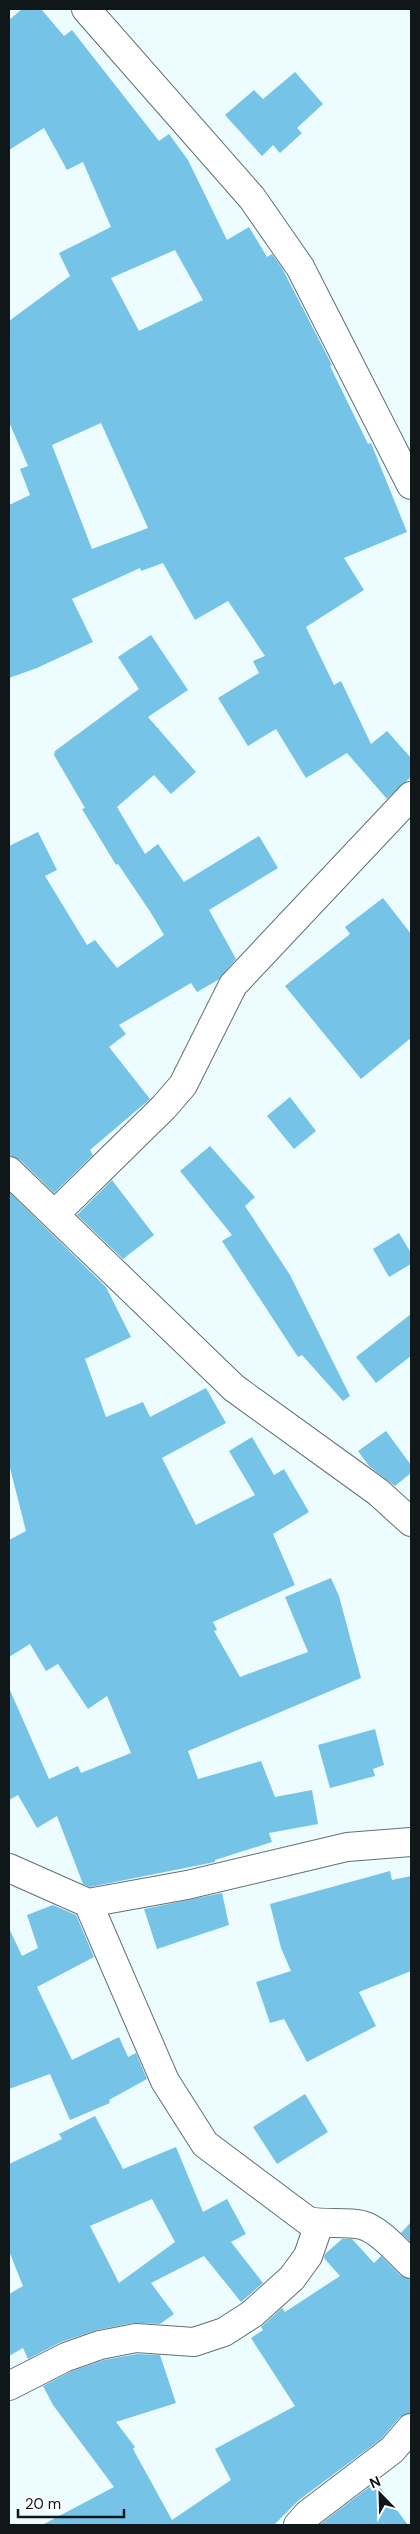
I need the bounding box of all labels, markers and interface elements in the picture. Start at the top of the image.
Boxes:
north arrow [355,2469,405,2519]
text: N [367,2472,383,2492]
scale bar [18,2486,124,2518]
text: 20 m [25,2494,61,2514]

